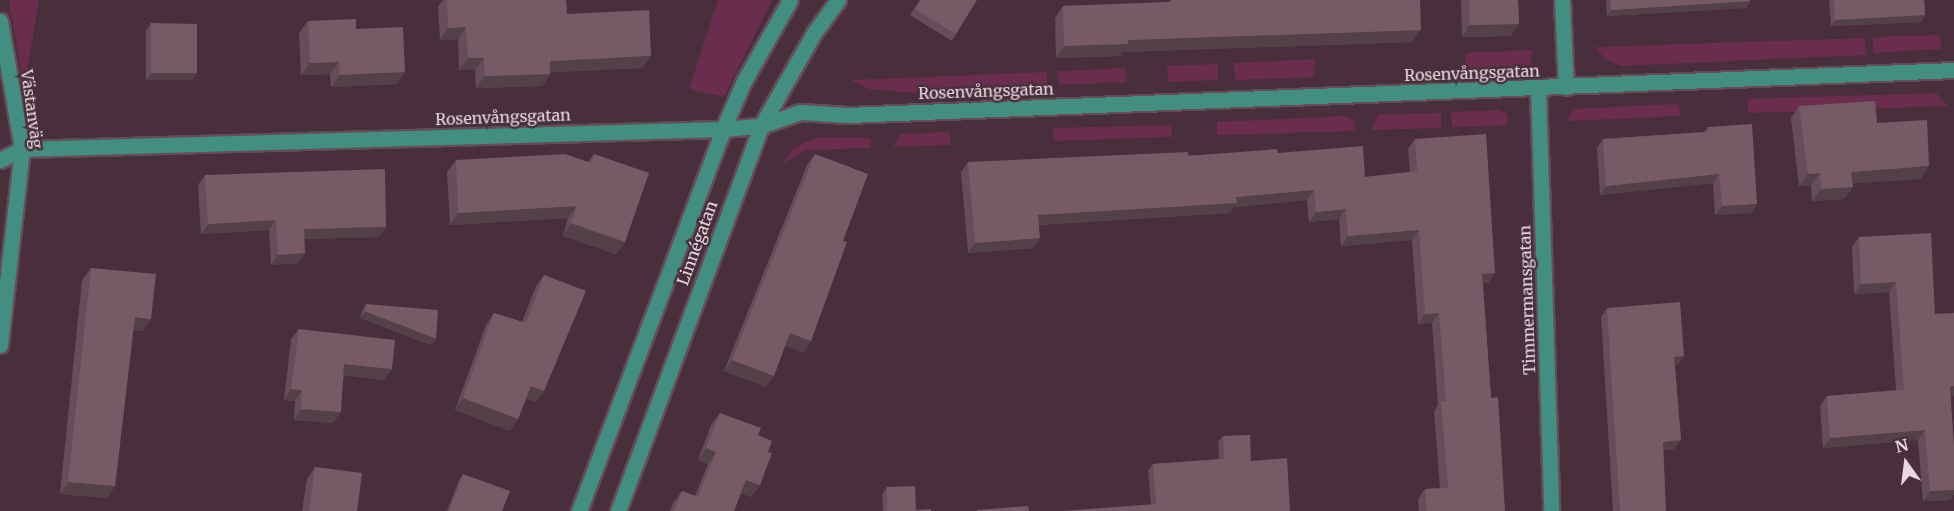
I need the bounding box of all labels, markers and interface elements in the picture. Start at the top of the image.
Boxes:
street label: Rosenvångsgatan [1404,61,1540,85]
street label: Västanväg [17,68,47,150]
street label: Rosenvångsgatan [918,79,1054,103]
street label: Rosenvångsgatan [435,105,571,129]
street label: Linnégatan [673,198,721,288]
street label: Timmermansgatan [1515,225,1539,375]
north arrow [1876,433,1936,493]
text: N [1893,434,1910,457]

